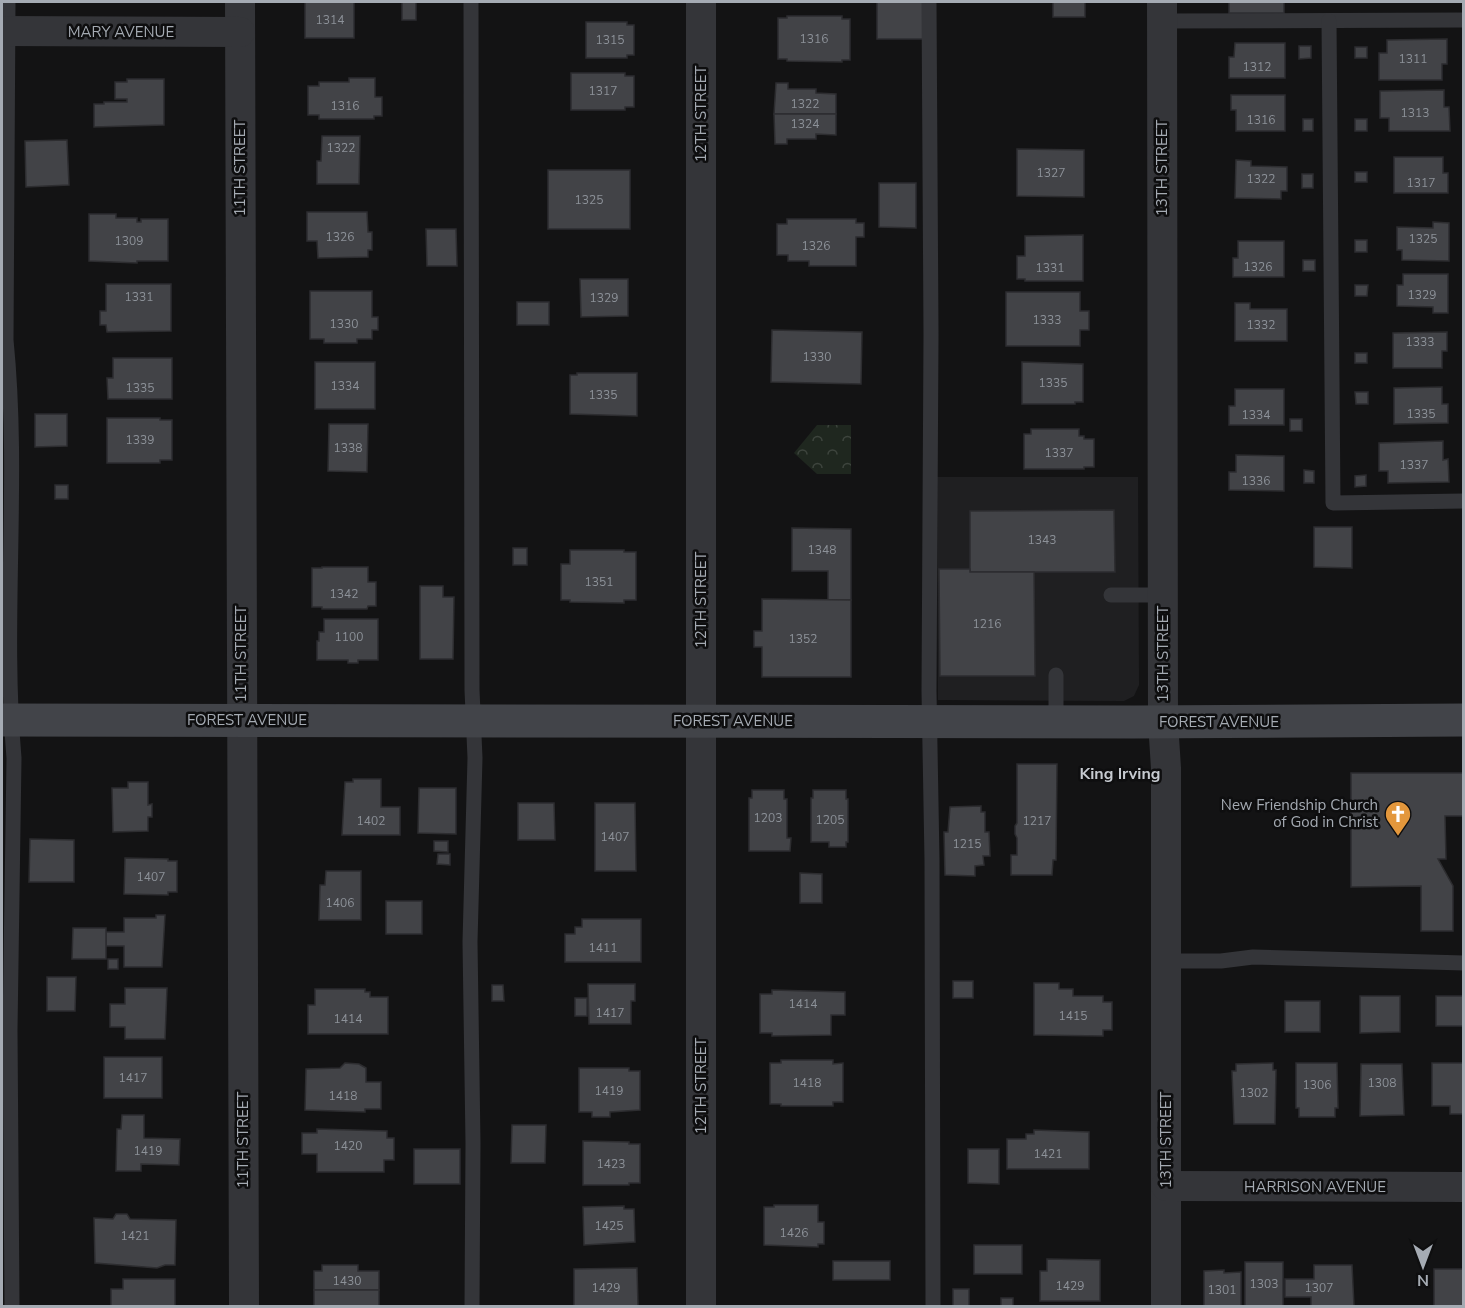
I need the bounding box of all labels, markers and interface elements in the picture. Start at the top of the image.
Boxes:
house number: 1314 [316,12,344,28]
street label: MARY AVENUE [68,22,174,42]
house number: 1316 [800,31,828,47]
house number: 1315 [596,32,624,48]
house number: 1311 [1399,51,1427,67]
house number: 1312 [1243,59,1271,75]
street label: 12TH STREET [691,66,711,162]
house number: 1317 [589,83,617,99]
house number: 1322 [791,96,819,112]
house number: 1316 [331,98,359,114]
house number: 1313 [1401,105,1429,121]
house number: 1316 [1247,112,1275,128]
house number: 1324 [791,116,819,132]
street label: 11TH STREET [230,120,250,216]
street label: 13TH STREET [1152,120,1172,216]
house number: 1322 [327,140,355,156]
house number: 1327 [1037,165,1065,181]
house number: 1322 [1247,171,1275,187]
house number: 1317 [1407,175,1435,191]
house number: 1325 [575,192,603,208]
house number: 1326 [326,229,354,245]
house number: 1325 [1409,231,1437,247]
house number: 1309 [115,233,143,249]
house number: 1326 [802,238,830,254]
house number: 1326 [1244,259,1272,275]
house number: 1331 [1036,260,1064,276]
house number: 1329 [1408,287,1436,303]
house number: 1331 [125,289,153,305]
house number: 1329 [590,290,618,306]
house number: 1333 [1033,312,1061,328]
house number: 1330 [330,316,358,332]
house number: 1332 [1247,317,1275,333]
house number: 1333 [1406,334,1434,350]
house number: 1330 [803,349,831,365]
house number: 1335 [1039,375,1067,391]
house number: 1334 [331,378,359,394]
house number: 1335 [126,380,154,396]
house number: 1335 [589,387,617,403]
house number: 1335 [1407,406,1435,422]
house number: 1334 [1242,407,1270,423]
house number: 1339 [126,432,154,448]
house number: 1338 [334,440,362,456]
house number: 1337 [1045,445,1073,461]
house number: 1337 [1400,457,1428,473]
house number: 1336 [1242,473,1270,489]
house number: 1343 [1028,532,1056,548]
house number: 1348 [808,542,836,558]
street label: 12TH STREET [691,552,711,648]
house number: 1351 [585,574,613,590]
house number: 1342 [330,586,358,602]
street label: 11TH STREET [231,606,251,702]
street label: 13TH STREET [1153,606,1173,702]
house number: 1216 [973,616,1001,632]
house number: 1100 [335,629,363,645]
house number: 1352 [789,631,817,647]
street label: FOREST AVENUE [187,710,307,730]
street label: FOREST AVENUE [673,711,793,731]
street label: FOREST AVENUE [1159,712,1279,732]
district label: King Irving [1080,763,1160,785]
place label: New Friendship Church of God in Christ [1221,795,1379,832]
church icon: New Friendship Church of God in Christ [1383,799,1413,837]
house number: 1203 [754,810,782,826]
house number: 1205 [816,812,844,828]
house number: 1402 [357,813,385,829]
house number: 1217 [1023,813,1051,829]
house number: 1407 [601,829,629,845]
house number: 1215 [953,836,981,852]
house number: 1407 [137,869,165,885]
house number: 1406 [326,895,354,911]
house number: 1411 [589,940,617,956]
house number: 1414 [789,996,817,1012]
house number: 1417 [596,1005,624,1021]
house number: 1415 [1059,1008,1087,1024]
house number: 1414 [334,1011,362,1027]
street label: 12TH STREET [691,1038,711,1134]
house number: 1417 [119,1070,147,1086]
house number: 1418 [793,1075,821,1091]
house number: 1308 [1368,1075,1396,1091]
house number: 1306 [1303,1077,1331,1093]
house number: 1419 [595,1083,623,1099]
house number: 1302 [1240,1085,1268,1101]
house number: 1418 [329,1088,357,1104]
street label: 11TH STREET [233,1092,253,1188]
street label: 13TH STREET [1156,1092,1176,1188]
house number: 1420 [334,1138,362,1154]
house number: 1419 [134,1143,162,1159]
house number: 1421 [1034,1146,1062,1162]
house number: 1423 [597,1156,625,1172]
street label: HARRISON AVENUE [1244,1177,1386,1197]
house number: 1425 [595,1218,623,1234]
house number: 1426 [780,1225,808,1241]
house number: 1421 [121,1228,149,1244]
north arrow [1393,1236,1453,1296]
text: N [1417,1269,1429,1291]
house number: 1430 [333,1273,361,1289]
house number: 1303 [1250,1276,1278,1292]
house number: 1429 [1056,1278,1084,1294]
house number: 1429 [592,1280,620,1296]
house number: 1307 [1305,1280,1333,1296]
house number: 1301 [1208,1282,1236,1298]

